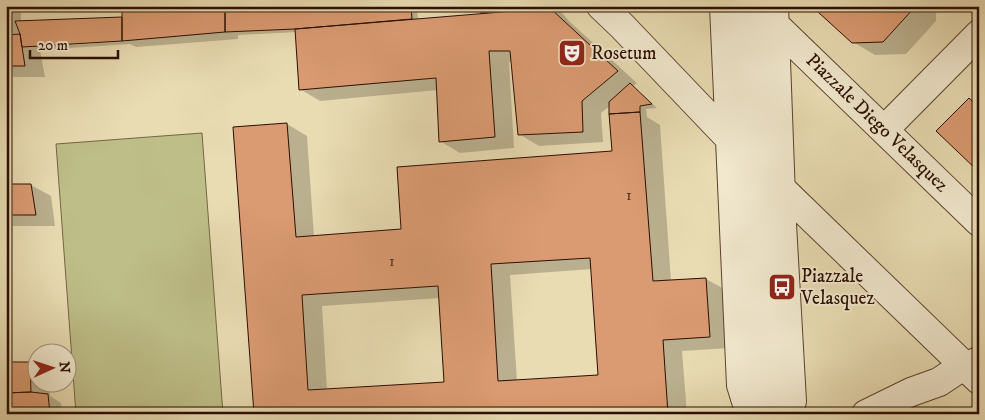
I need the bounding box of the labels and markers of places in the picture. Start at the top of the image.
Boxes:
theatre icon: Rosetum [557,38,587,68]
place label: Rosetum [591,42,657,65]
place label: Piazzale Velasquez [800,265,875,311]
bus stop icon: Piazzale Velasquez [767,272,797,302]

